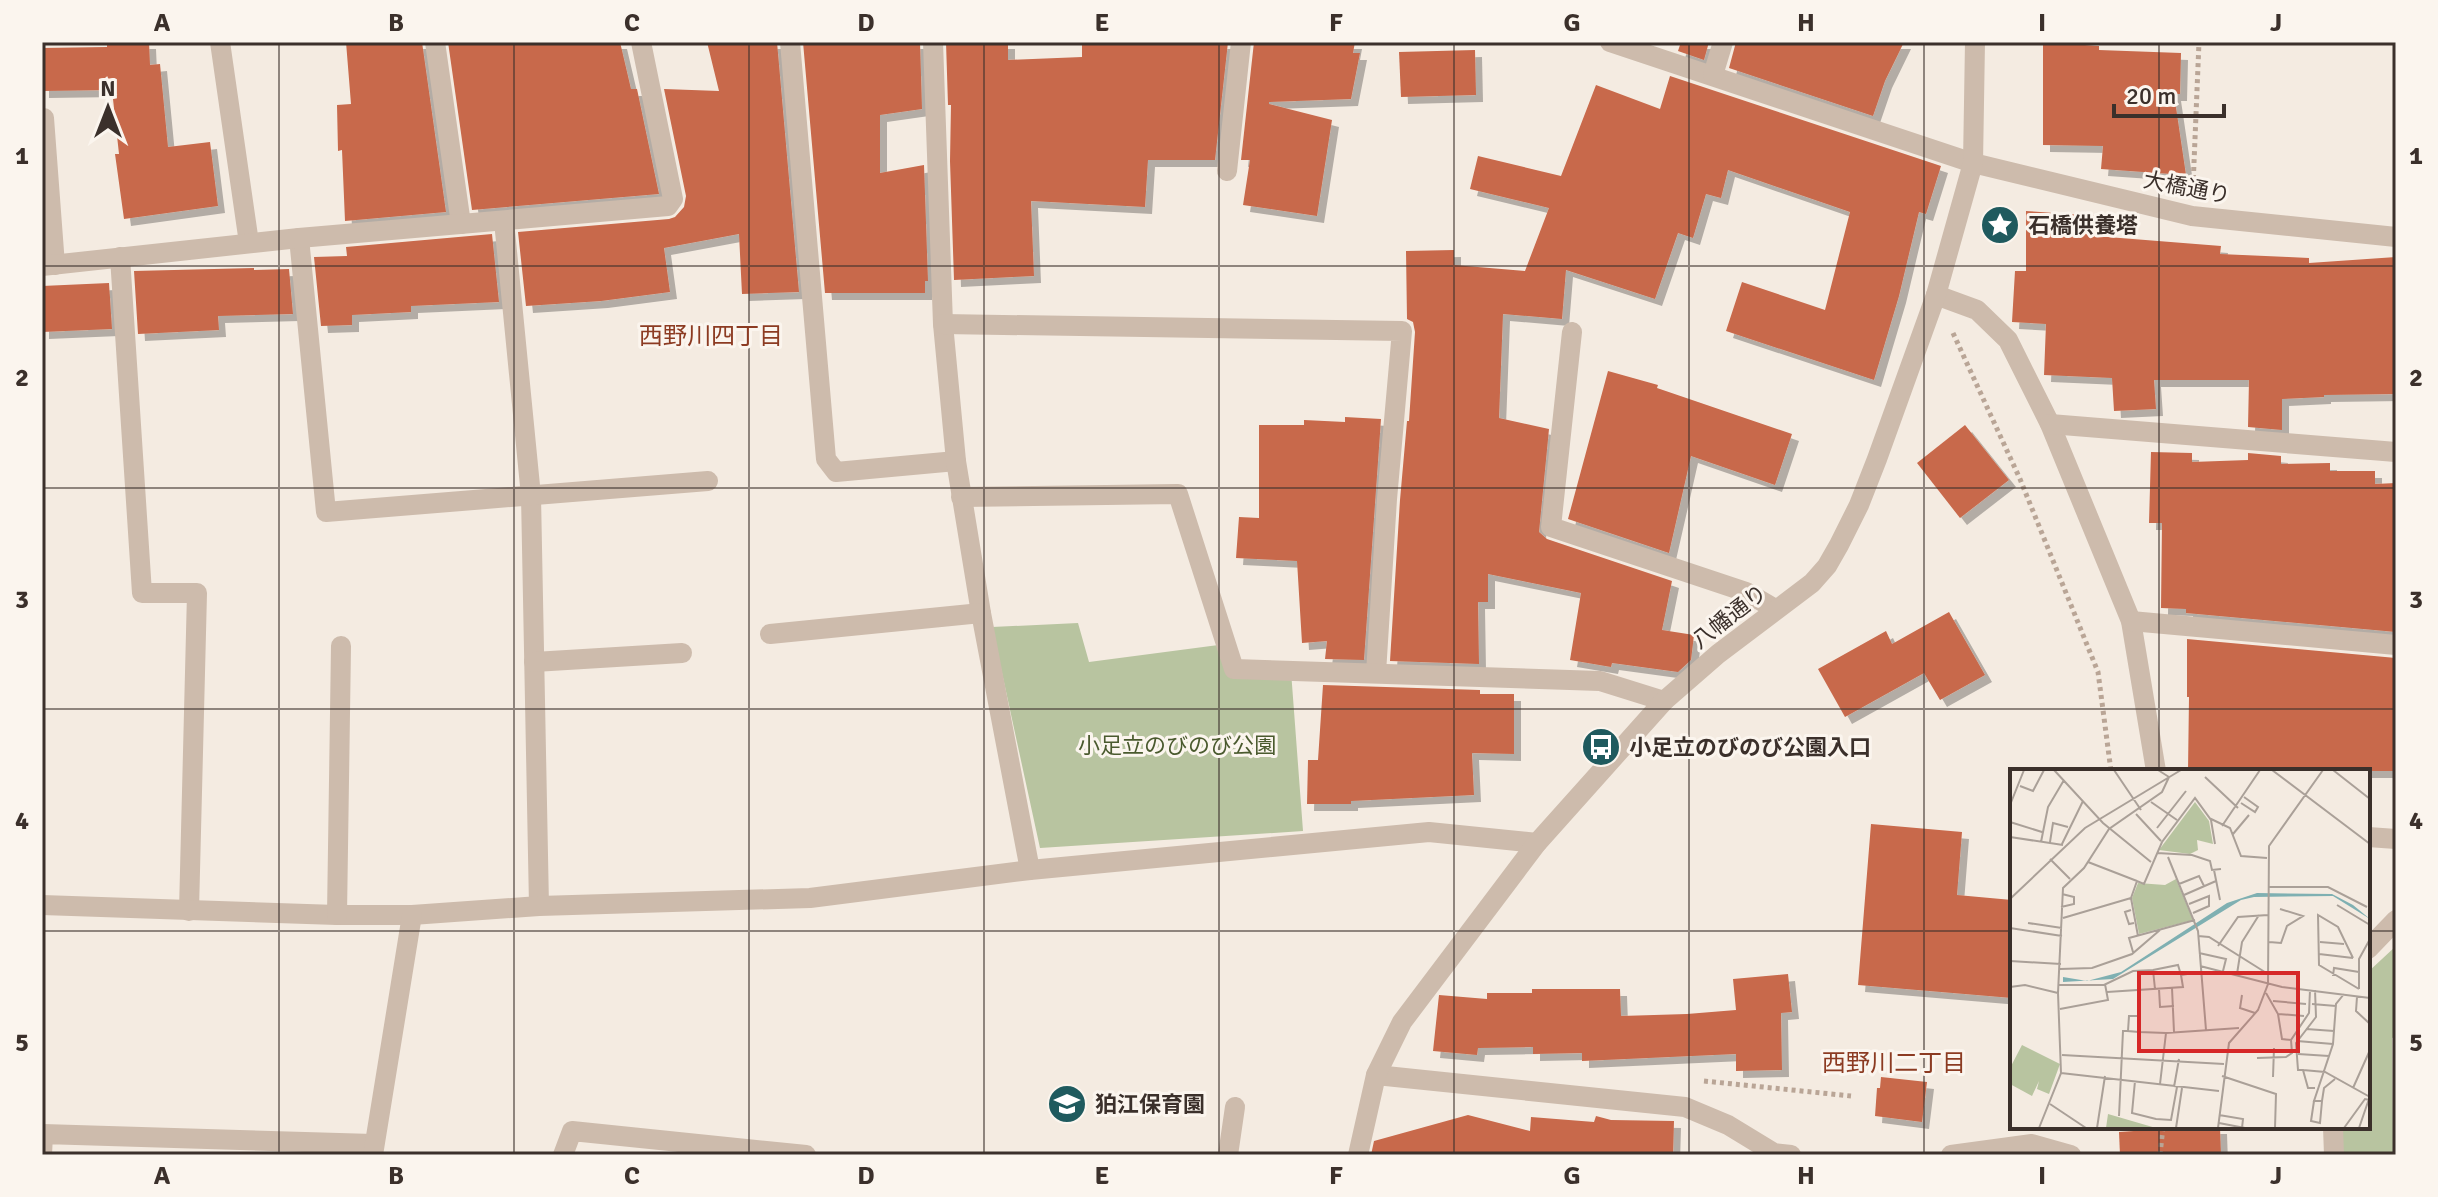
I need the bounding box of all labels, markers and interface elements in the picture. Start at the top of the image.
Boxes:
text: A [154,7,171,39]
text: B [388,7,404,39]
text: C [624,7,640,39]
text: D [857,7,875,39]
text: E [1095,7,1109,39]
text: F [1329,7,1343,39]
text: G [1563,7,1581,39]
text: H [1797,7,1815,39]
text: I [2038,7,2046,39]
text: J [2270,7,2282,39]
north arrow [68,68,148,148]
scale bar [2114,68,2224,118]
text: N [100,75,116,102]
text: 20 m [2126,81,2176,111]
text: 1 [15,140,29,172]
text: 1 [2409,140,2423,172]
street label: 大橋通り [2141,166,2233,209]
place icon: 石橋供養塔 [1979,204,2021,246]
place label: 石橋供養塔 [2028,212,2138,239]
district label: 西野川四丁目 [639,321,783,351]
text: 2 [15,362,29,394]
text: 2 [2409,362,2423,394]
street label: 八幡通り [1686,579,1772,654]
text: 3 [15,584,29,616]
text: 3 [2409,584,2423,616]
bus stop icon: 小足立のびのび公園入口 [1580,726,1622,768]
park label: 小足立のびのび公園 [1078,732,1276,759]
place label: 小足立のびのび公園入口 [1629,734,1871,761]
inset map [2010,769,2370,1129]
text: 4 [15,805,29,837]
text: 4 [2409,805,2423,837]
text: 5 [15,1027,29,1059]
text: 5 [2409,1027,2423,1059]
district label: 西野川二丁目 [1822,1048,1966,1078]
school or university icon: 狛江保育園 [1046,1083,1088,1125]
place label: 狛江保育園 [1095,1091,1205,1118]
text: A [154,1160,171,1192]
text: B [388,1160,404,1192]
text: C [624,1160,640,1192]
text: D [857,1160,875,1192]
text: E [1095,1160,1109,1192]
text: F [1329,1160,1343,1192]
text: G [1563,1160,1581,1192]
text: H [1797,1160,1815,1192]
text: I [2038,1160,2046,1192]
text: J [2270,1160,2282,1192]

